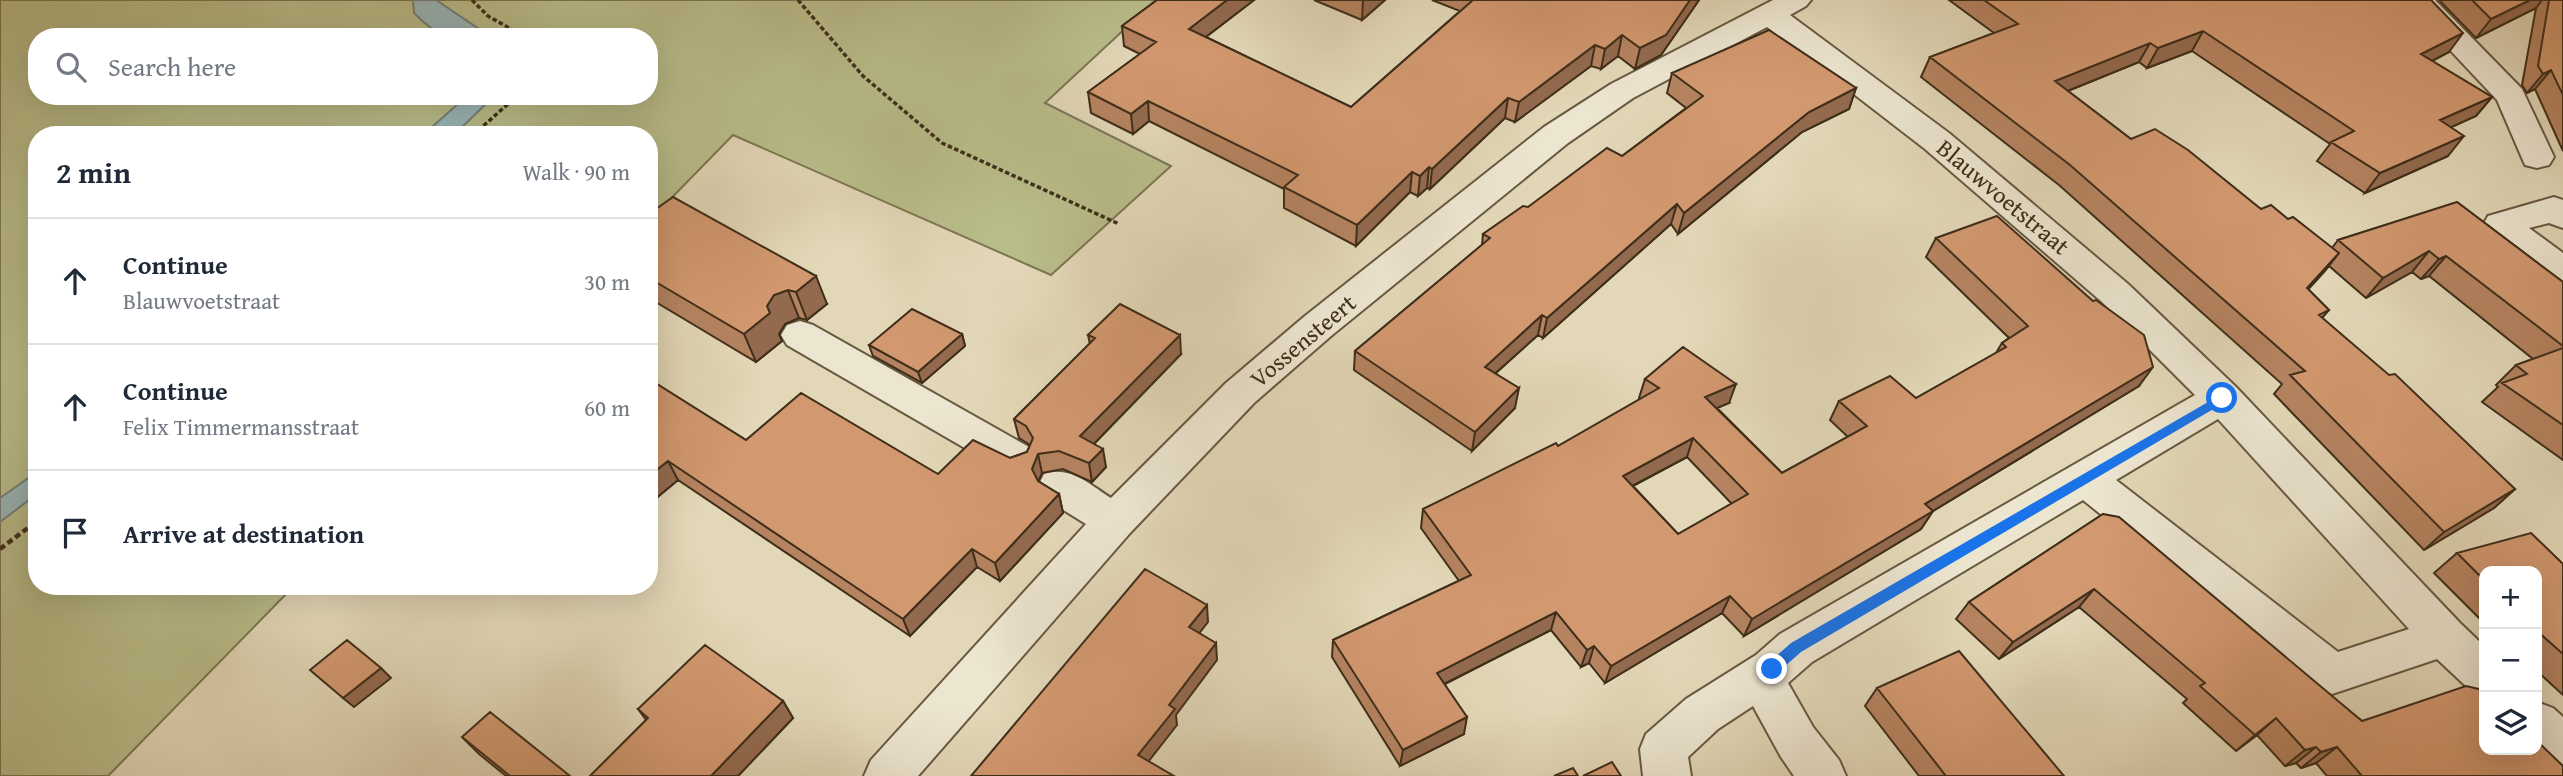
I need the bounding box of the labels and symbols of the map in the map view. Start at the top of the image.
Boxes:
street label: Blauwvoetstraat [1929,131,2078,263]
street label: Vossensteert [1242,285,1364,396]
route start [2206,382,2237,413]
route end [1756,653,1787,684]

